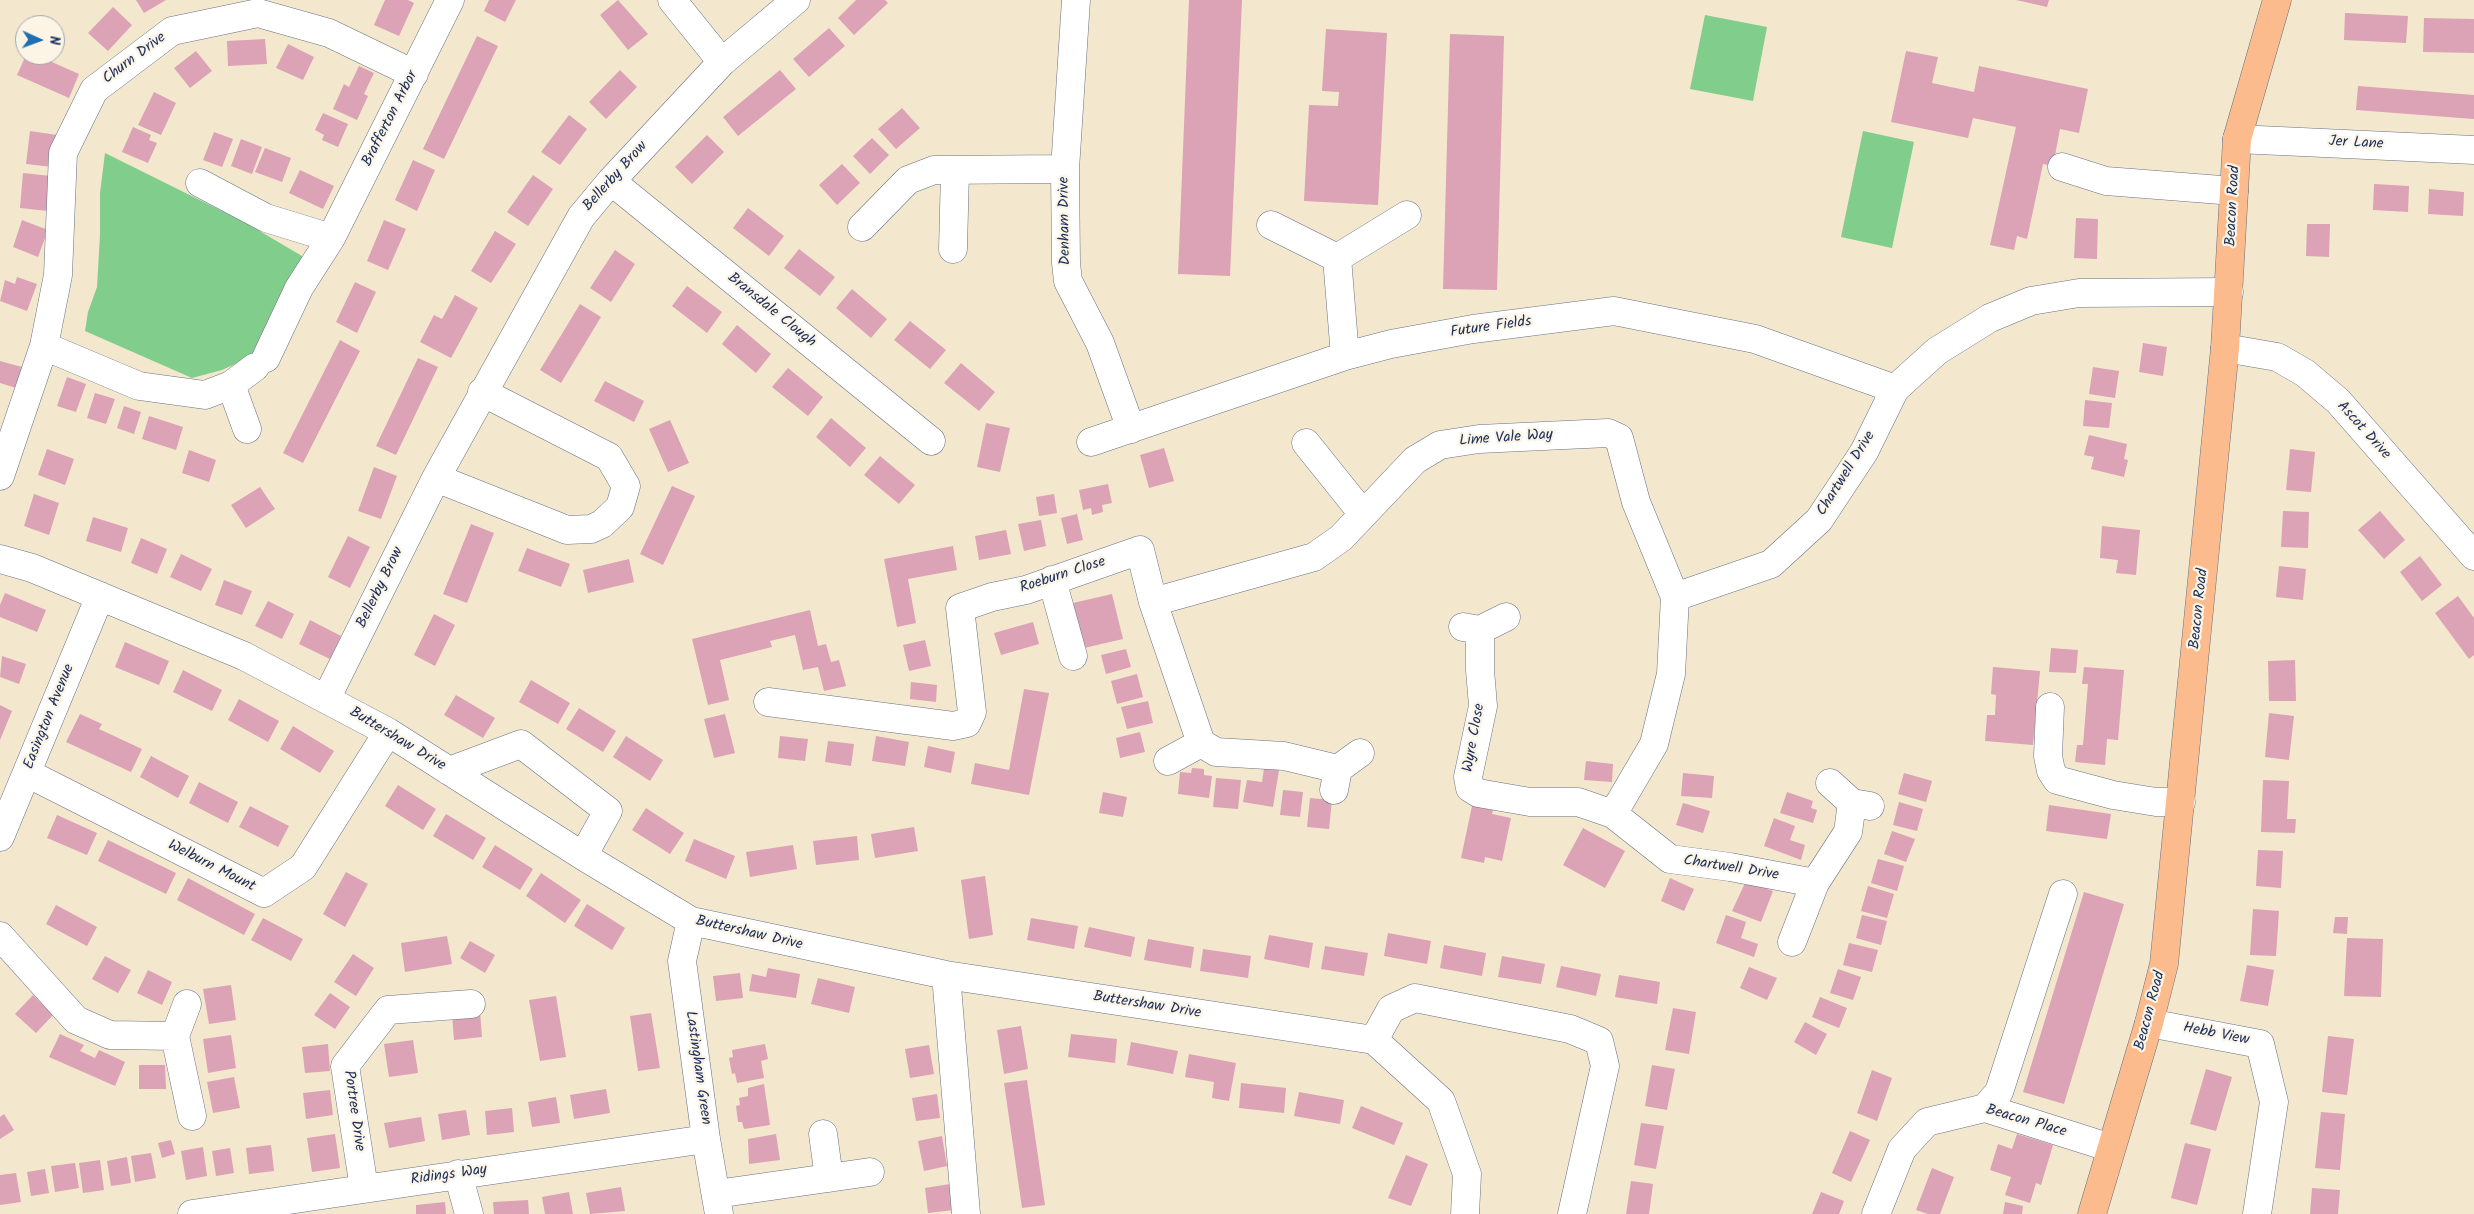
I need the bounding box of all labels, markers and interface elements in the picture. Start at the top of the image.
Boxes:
north arrow [15,15,65,65]
street label: Churn Drive [100,29,170,89]
text: N [43,36,65,45]
street label: Brafferton Arbor [359,68,423,170]
street label: Jer Lane [2328,134,2384,154]
street label: Bellerby Brow [580,138,652,216]
street label: Beacon Road [2223,165,2245,247]
street label: Denham Drive [1056,176,1076,266]
street label: Bransdale Clough [723,270,819,352]
street label: Future Fields [1449,313,1533,343]
street label: Ascot Drive [2332,398,2394,464]
street label: Lime Vale Way [1459,427,1553,451]
street label: Chartwell Drive [1814,428,1880,520]
street label: Bellerby Brow [354,545,408,631]
street label: Roeburn Close [1018,554,1108,598]
street label: Beacon Road [2187,568,2213,650]
street label: Easington Avenue [21,662,79,772]
street label: Wyre Close [1460,702,1490,774]
street label: Buttershaw Drive [346,704,448,776]
street label: Welburn Mount [164,837,258,897]
street label: Chartwell Drive [1682,853,1780,885]
street label: Buttershaw Drive [694,913,804,955]
street label: Beacon Road [2132,970,2170,1052]
street label: Buttershaw Drive [1092,989,1202,1023]
street label: Lastingham Green [680,1010,714,1126]
street label: Hebb View [2181,1020,2251,1050]
street label: Portree Drive [338,1069,368,1153]
street label: Beacon Place [1984,1102,2068,1142]
street label: Ridings Way [410,1162,488,1190]

